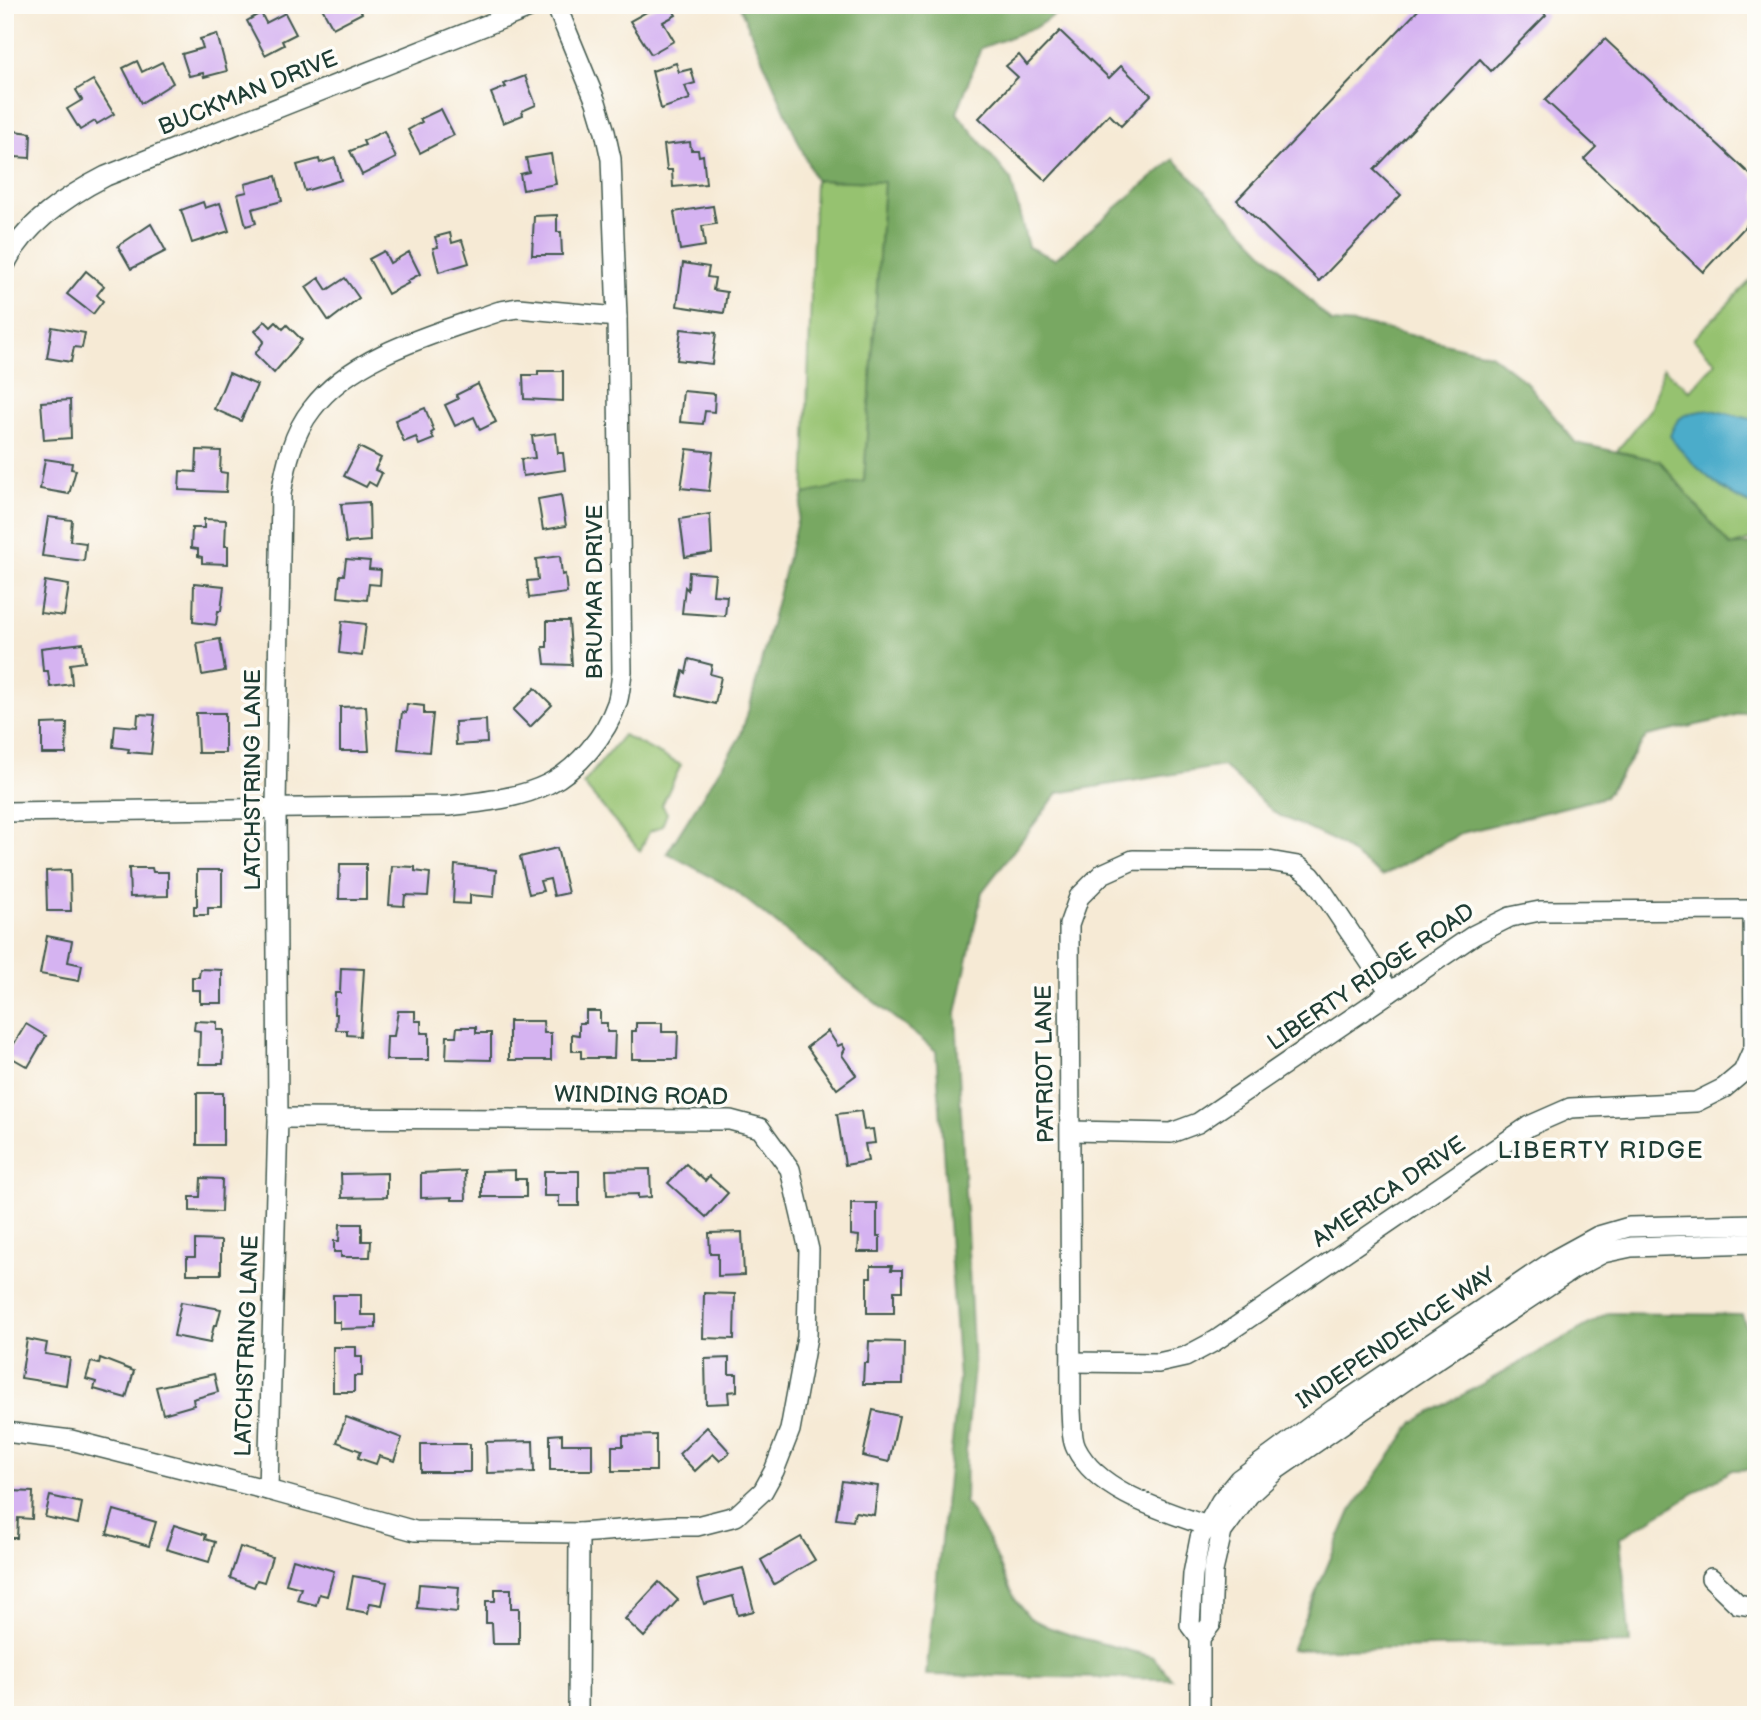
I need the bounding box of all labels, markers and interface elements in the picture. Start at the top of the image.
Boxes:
street label: BUCKMAN DRIVE [154,44,342,142]
street label: BRUMAR DRIVE [581,504,609,680]
street label: LATCHSTRING LANE [239,669,267,891]
street label: LIBERTY RIDGE ROAD [1262,897,1480,1057]
street label: PATRIOT LANE [1030,985,1060,1143]
street label: WINDING ROAD [554,1080,728,1112]
street label: AMERICA DRIVE [1307,1130,1471,1254]
district label: LIBERTY RIDGE [1497,1136,1705,1165]
street label: LATCHSTRING LANE [229,1235,265,1457]
street label: INDEPENDENCE WAY [1291,1261,1501,1415]

